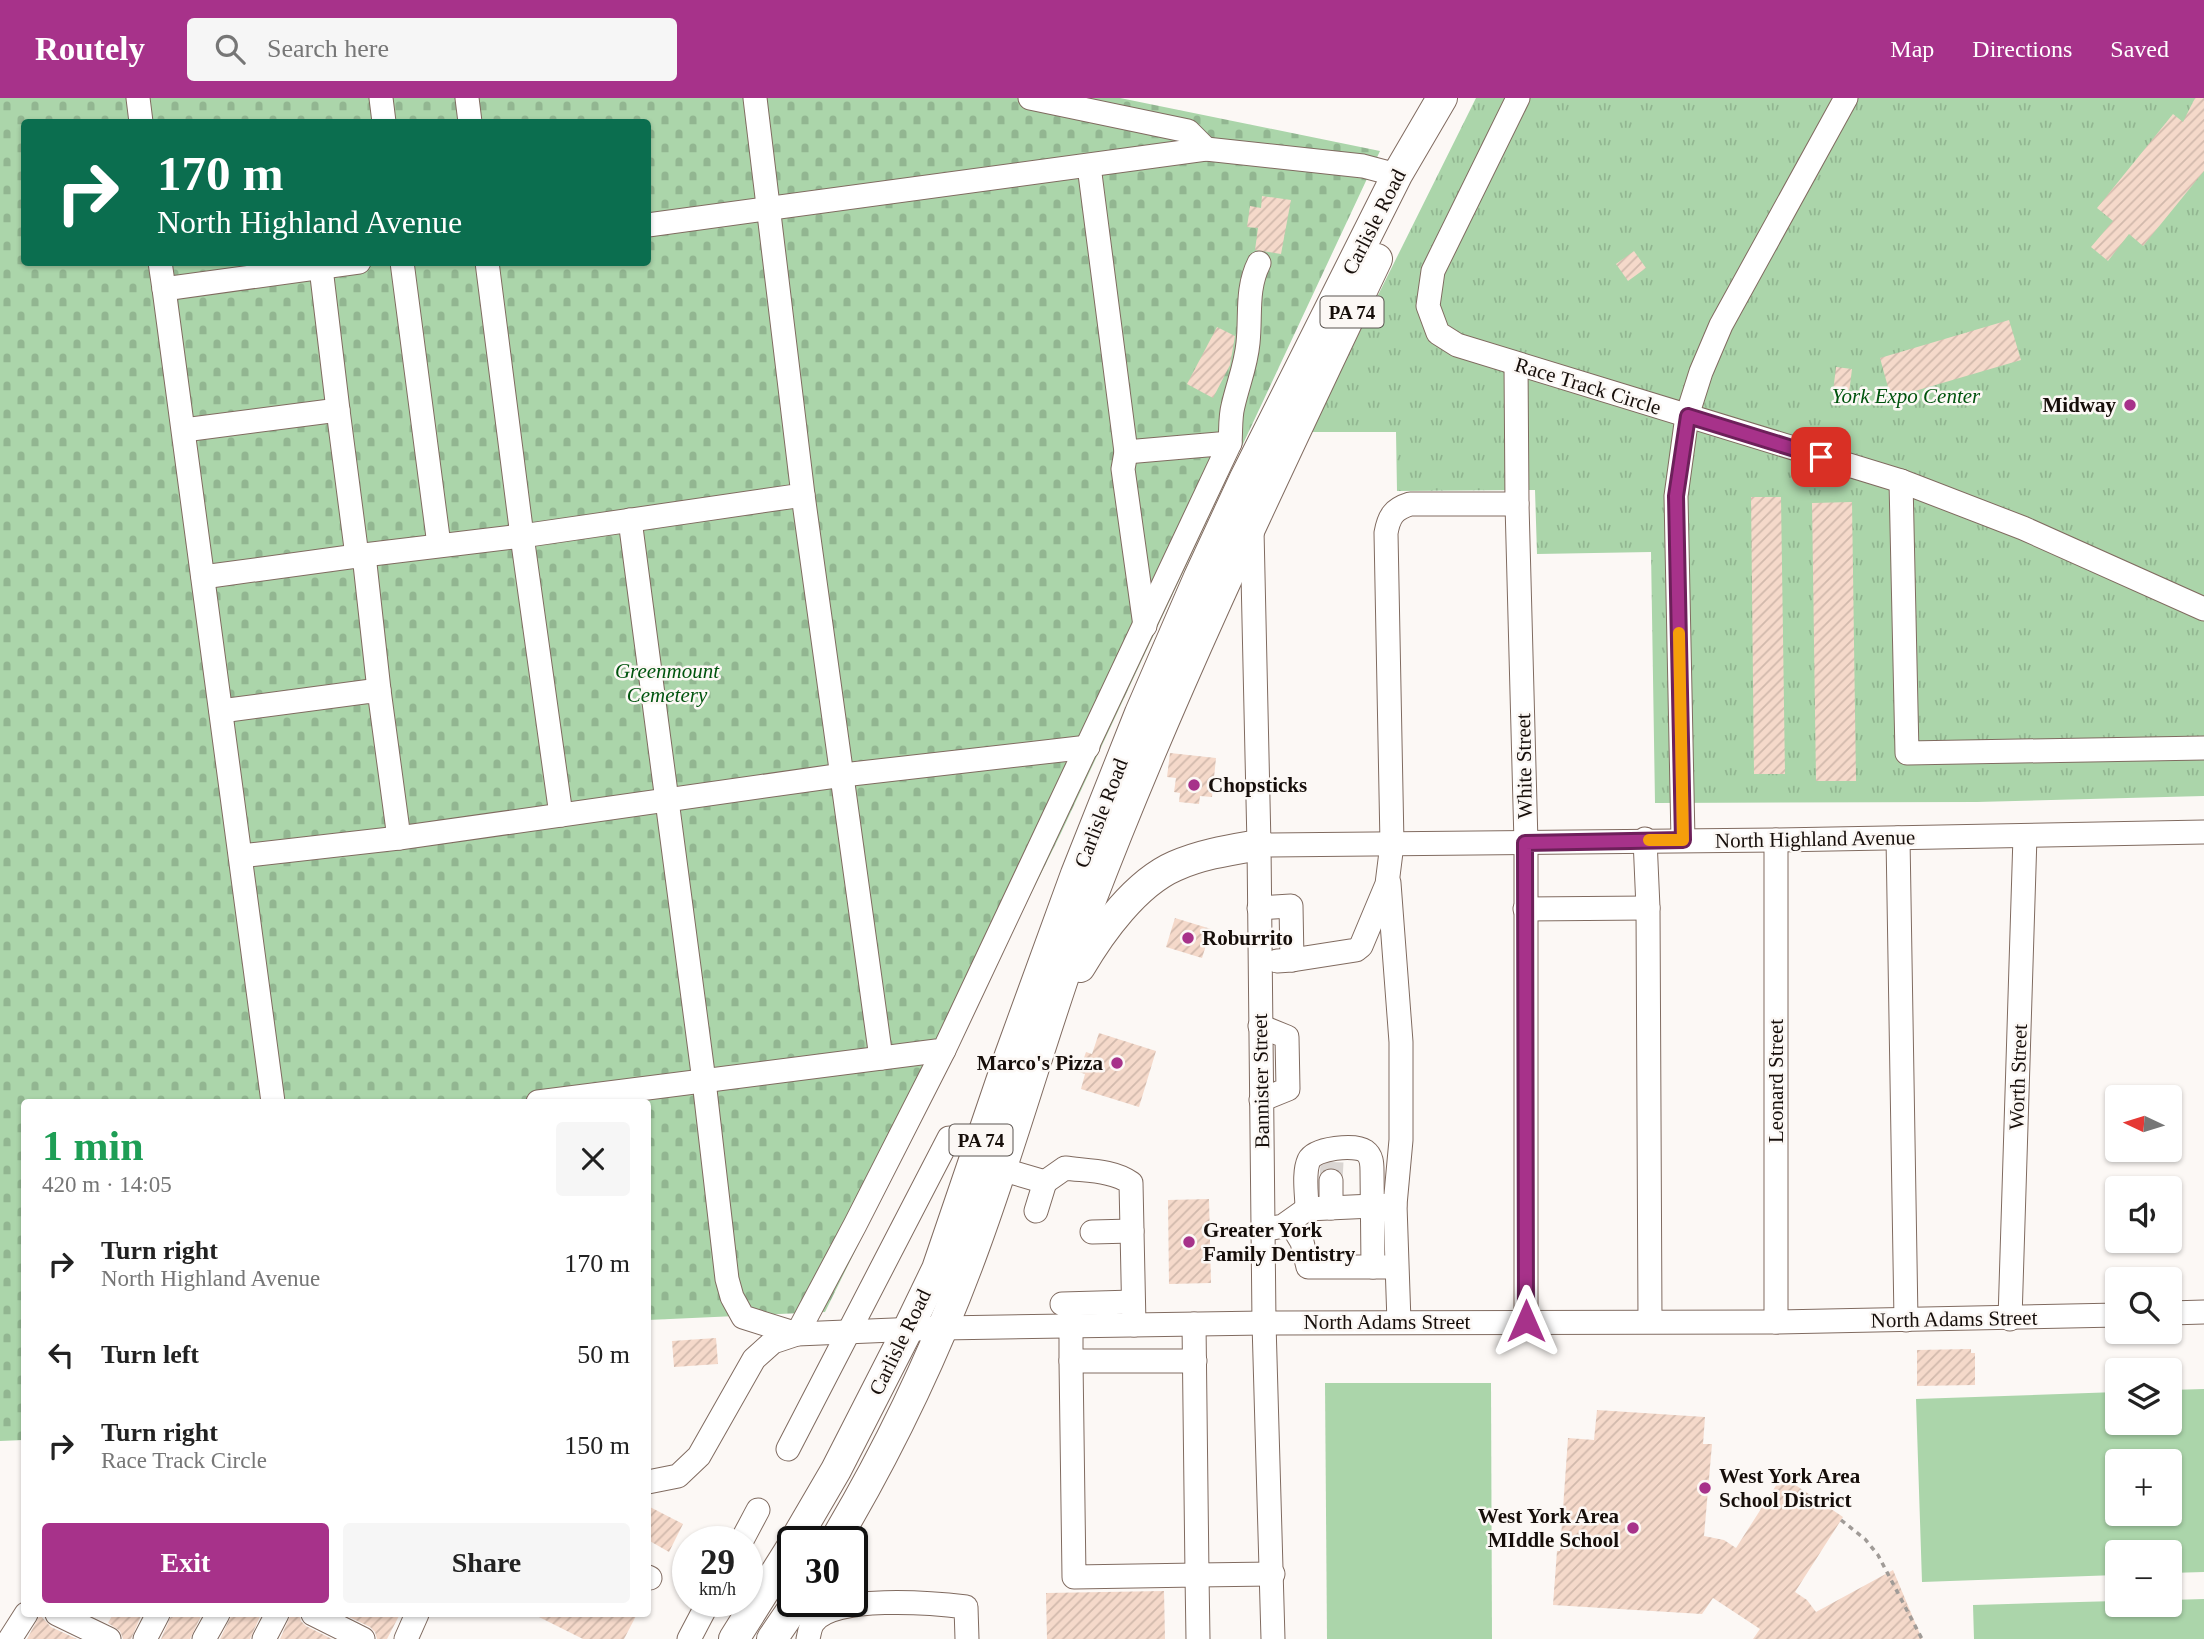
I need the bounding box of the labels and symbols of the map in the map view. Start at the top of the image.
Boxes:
street label: Carlisle Road [1337,165,1411,279]
road number: PA 74 [1320,296,1384,328]
street label: Race Track Circle [1512,352,1664,420]
park label: York Expo Center [1832,384,1981,408]
place label: Midway [2043,393,2117,417]
marker: Midway [2122,397,2138,413]
pin [1791,427,1851,487]
park label: Greenmount Cemetery [615,659,720,707]
street label: White Street [1511,713,1537,819]
street label: Carlisle Road [1069,755,1133,871]
place label: Chopsticks [1208,773,1307,797]
marker: Chopsticks [1186,777,1202,793]
street label: North Highland Avenue [1715,825,1915,853]
place label: Roburrito [1202,926,1293,950]
marker: Roburrito [1180,930,1196,946]
street label: Bannister Street [1248,1013,1274,1149]
street label: Leonard Street [1764,1019,1788,1143]
street label: Worth Street [2004,1023,2032,1130]
place label: Marco's Pizza [977,1051,1103,1075]
marker: Marco's Pizza [1109,1055,1125,1071]
north arrow [2105,1085,2182,1162]
road number: PA 74 [950,1124,1012,1156]
place label: Greater York Family Dentistry [1203,1218,1356,1266]
marker: Greater York Family Dentistry [1181,1234,1197,1250]
position arrow [1489,1284,1563,1358]
street label: Carlisle Road [864,1285,936,1399]
street label: North Adams Street [1870,1306,2038,1332]
street label: North Adams Street [1304,1310,1471,1334]
place label: West York Area School District [1719,1464,1861,1512]
marker: West York Area School District [1697,1480,1713,1496]
place label: West York Area MIddle School [1478,1504,1619,1552]
marker: West York Area MIddle School [1625,1520,1641,1536]
speed limit sign: 30 [777,1526,868,1617]

